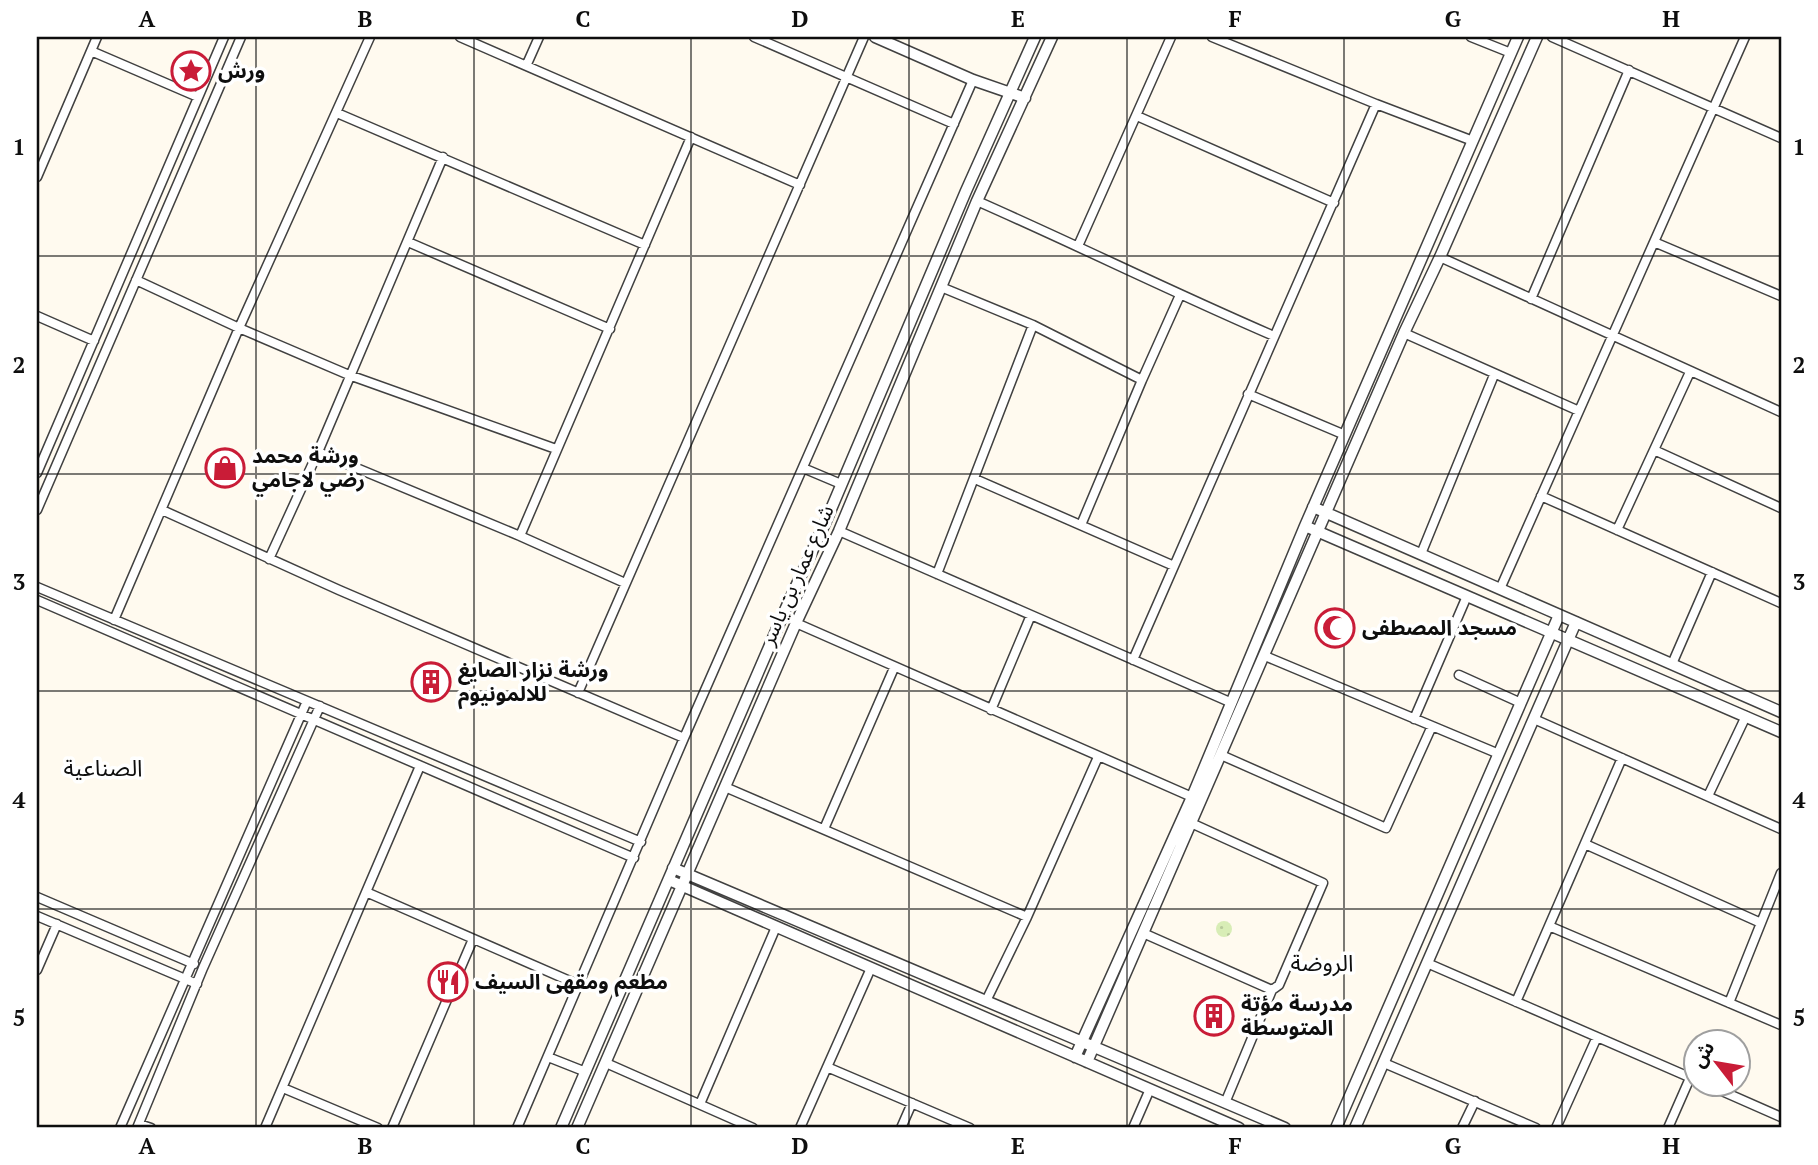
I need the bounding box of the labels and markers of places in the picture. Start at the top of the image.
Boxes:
place icon: ورش [170,50,212,92]
place label: ورش [218,56,265,84]
place label: ورشة محمد رضي لاجامي [252,441,365,497]
shop icon: ورشة محمد رضي لاجامي [204,447,246,489]
mosque icon: مسجد المصطفى [1314,607,1356,649]
place label: مسجد المصطفى [1362,613,1517,641]
place label: ورشة نزار الصايغ للالمونيوم [458,655,609,710]
building icon: ورشة نزار الصايغ للالمونيوم [410,661,452,703]
restaurant icon: مطعم ومقهى السيف [427,961,469,1003]
place label: مطعم ومقهى السيف [475,967,668,997]
place label: مدرسة مؤتة المتوسطة [1241,989,1353,1041]
building icon: مدرسة مؤتة المتوسطة [1193,995,1235,1037]

